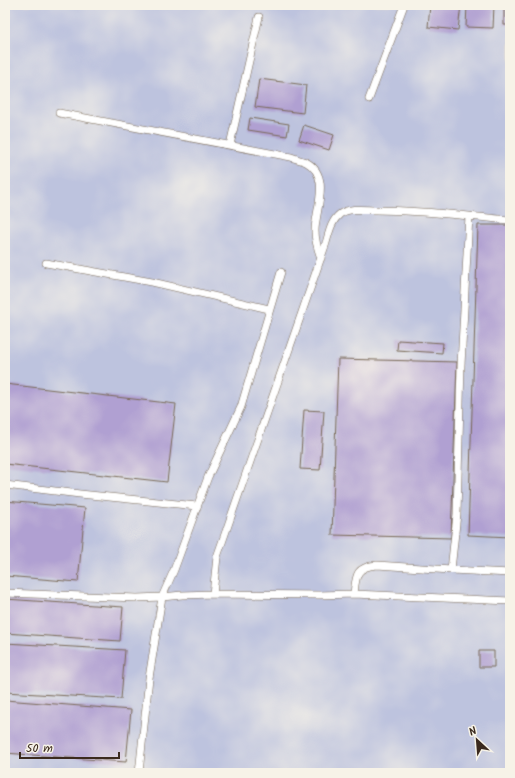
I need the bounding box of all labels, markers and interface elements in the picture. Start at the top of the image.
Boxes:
north arrow [457,720,497,760]
text: N [466,722,480,742]
scale bar [20,734,119,760]
text: 50 m [26,739,53,758]

